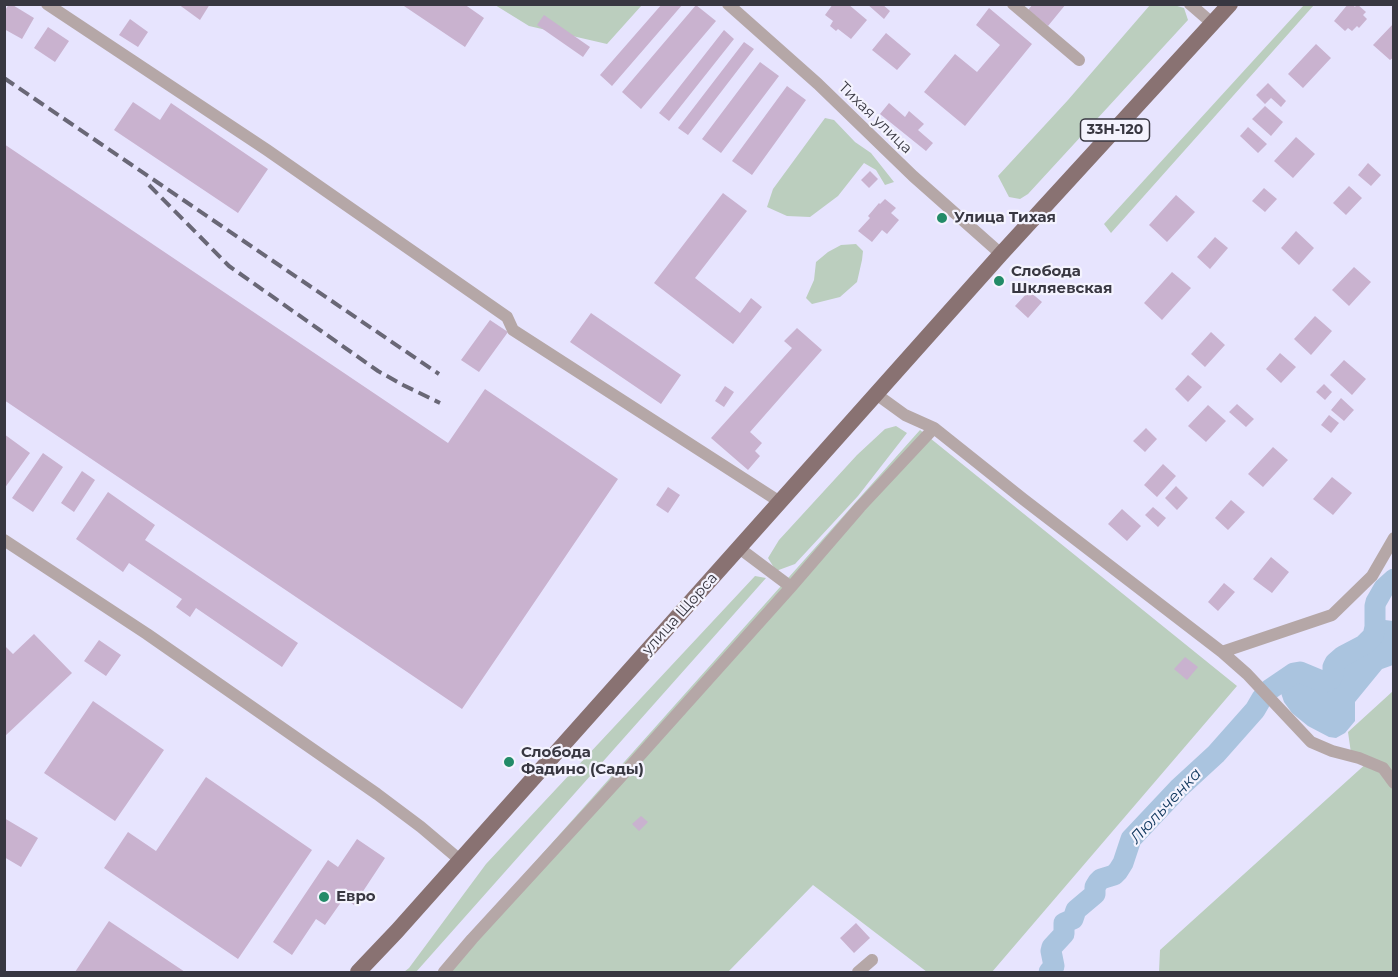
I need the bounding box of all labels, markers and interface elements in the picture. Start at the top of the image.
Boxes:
street label: Тихая улица [834,78,916,158]
road number: 33Н-120 [1080,119,1150,141]
place label: Улица Тихая [954,209,1056,227]
marker: Улица Тихая [935,211,949,225]
place label: Слобода Шкляевская [1011,263,1112,298]
marker: Слобода Шкляевская [992,274,1006,288]
street label: улица Щорса [638,569,722,659]
place label: Слобода Фадино (Сады) [521,744,644,779]
marker: Слобода Фадино (Сады) [502,755,516,769]
water label: Люльченка [1126,764,1206,848]
place label: Евро [336,888,376,906]
marker: Евро [317,890,331,904]

